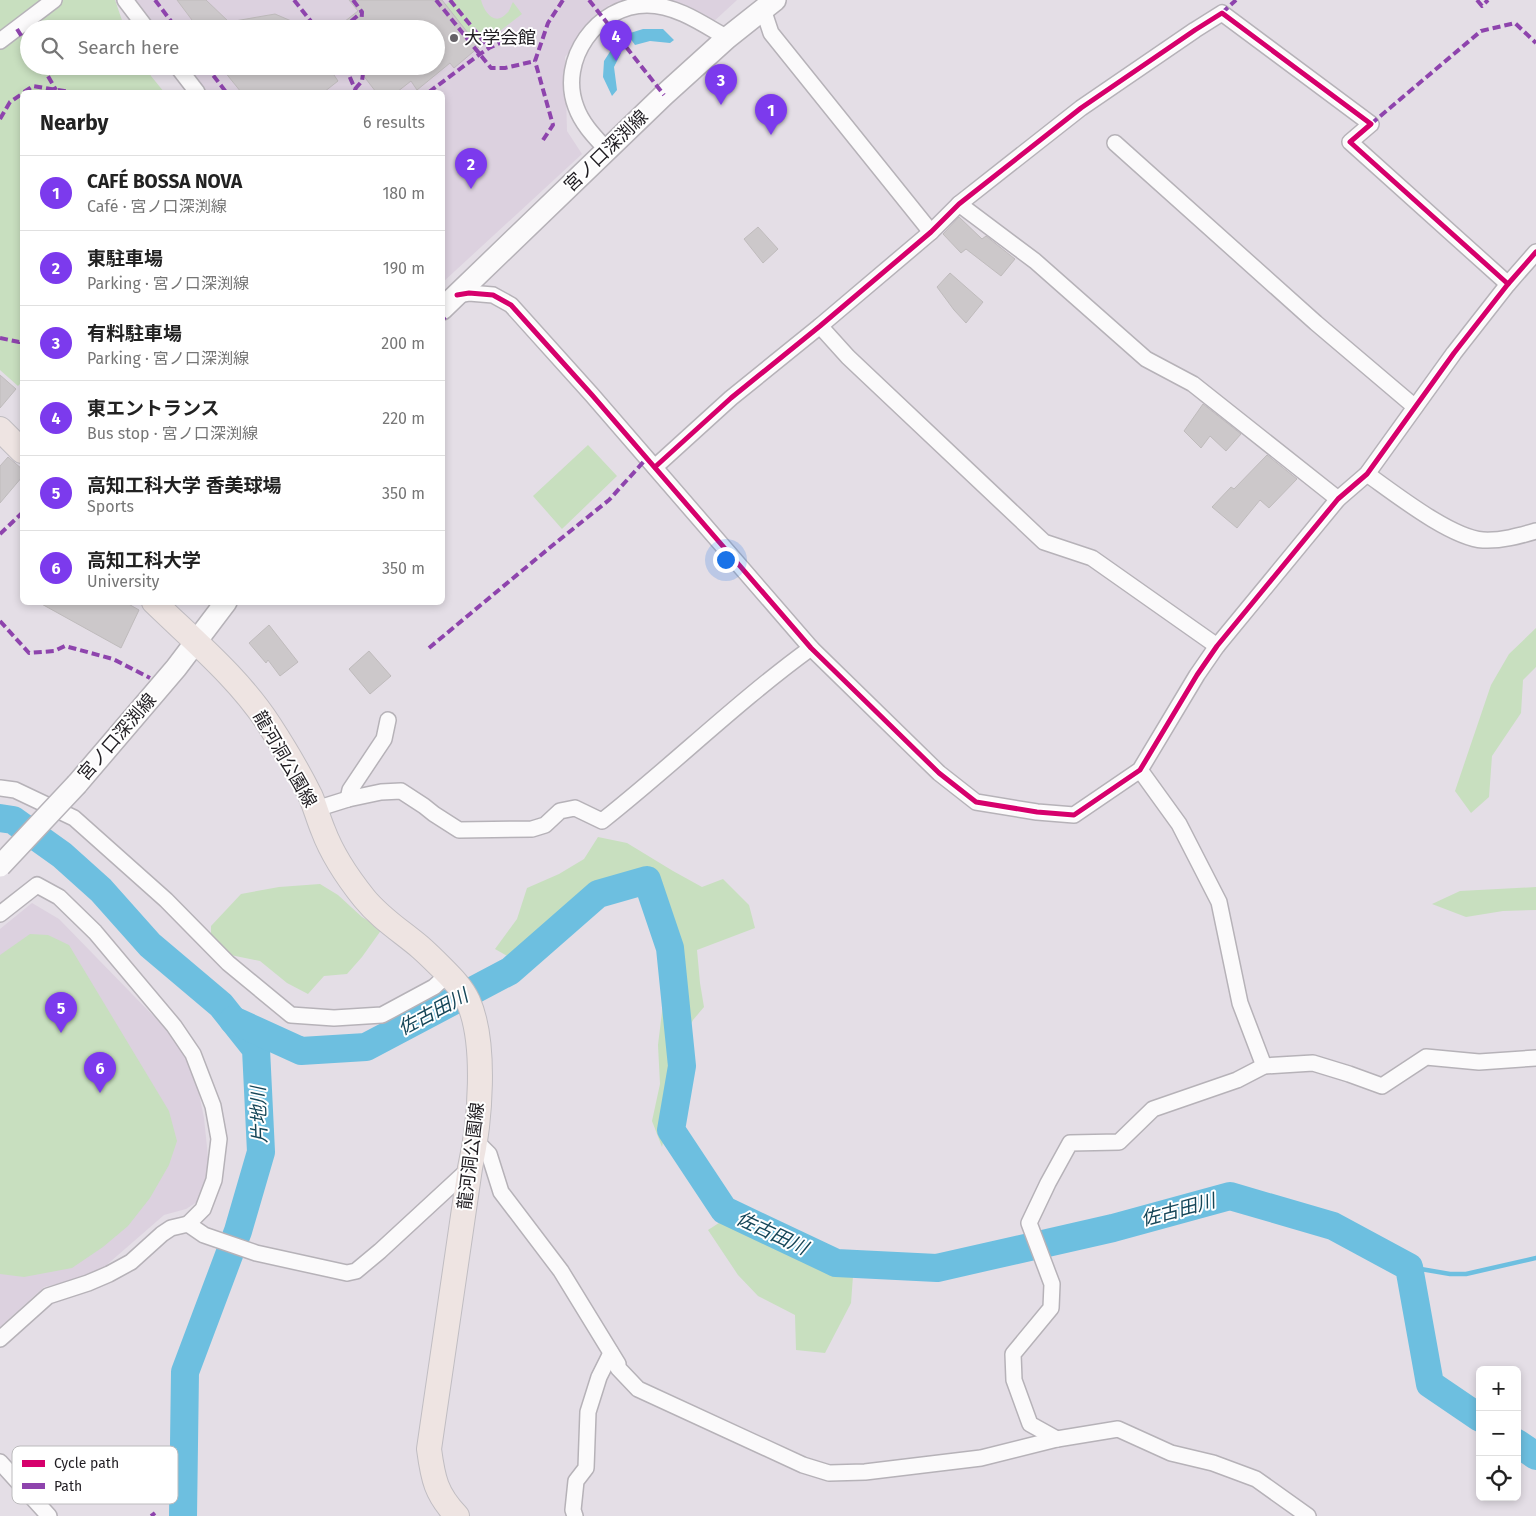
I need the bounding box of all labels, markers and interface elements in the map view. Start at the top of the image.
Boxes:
search box [20,20,445,75]
pin: 4 [600,20,632,61]
place label: 大学会館 [464,27,536,49]
marker: 大学会館 [448,32,460,44]
icon: search [38,34,66,62]
text: Search here [78,36,179,59]
pin: 3 [705,64,737,105]
pin: 1 [755,94,787,135]
street label: 宮ノ口深渕線 [560,106,652,196]
text: Nearby [40,110,108,136]
text: 6 results [363,113,425,132]
pin: 2 [455,148,487,189]
text: CAFÉ BOSSA NOVA [87,170,242,193]
text: 1 [52,184,60,203]
text: 180 m [382,184,425,203]
text: Café · 宮ノ口深渕線 [87,197,227,216]
text: 東駐車場 [87,247,163,270]
text: 2 [52,259,60,278]
text: 190 m [383,259,425,278]
text: Parking · 宮ノ口深渕線 [87,274,249,293]
text: 有料駐車場 [87,322,182,345]
text: 3 [52,334,60,353]
text: 200 m [381,334,425,353]
text: Parking · 宮ノ口深渕線 [87,349,249,368]
text: 東エントランス [87,397,220,420]
text: 4 [51,409,61,428]
text: 220 m [382,409,425,428]
text: Bus stop · 宮ノ口深渕線 [87,424,258,443]
text: 高知工科大学 香美球場 [87,474,282,497]
text: 5 [52,484,60,503]
text: 350 m [382,484,425,503]
text: Sports [87,497,134,516]
your location [713,547,739,573]
text: 高知工科大学 [87,549,201,572]
text: 6 [51,559,61,578]
text: 350 m [382,559,425,578]
text: University [87,572,160,591]
street label: 宮ノ口深渕線 [73,689,161,785]
street label: 龍河洞公園線 [248,707,322,811]
water label: 佐古田川 [394,983,474,1040]
pin: 5 [45,992,77,1033]
pin: 6 [84,1052,116,1093]
water label: 片地川 [246,1084,271,1144]
street label: 龍河洞公園線 [454,1101,488,1211]
water label: 佐古田川 [1138,1189,1220,1231]
water label: 佐古田川 [733,1207,813,1260]
map controls [1476,1366,1521,1501]
button: + [1476,1366,1521,1411]
button: − [1476,1411,1521,1456]
legend [12,1446,178,1504]
text: Cycle path [54,1455,119,1472]
button: locate [1476,1456,1521,1501]
text: Path [54,1478,82,1495]

